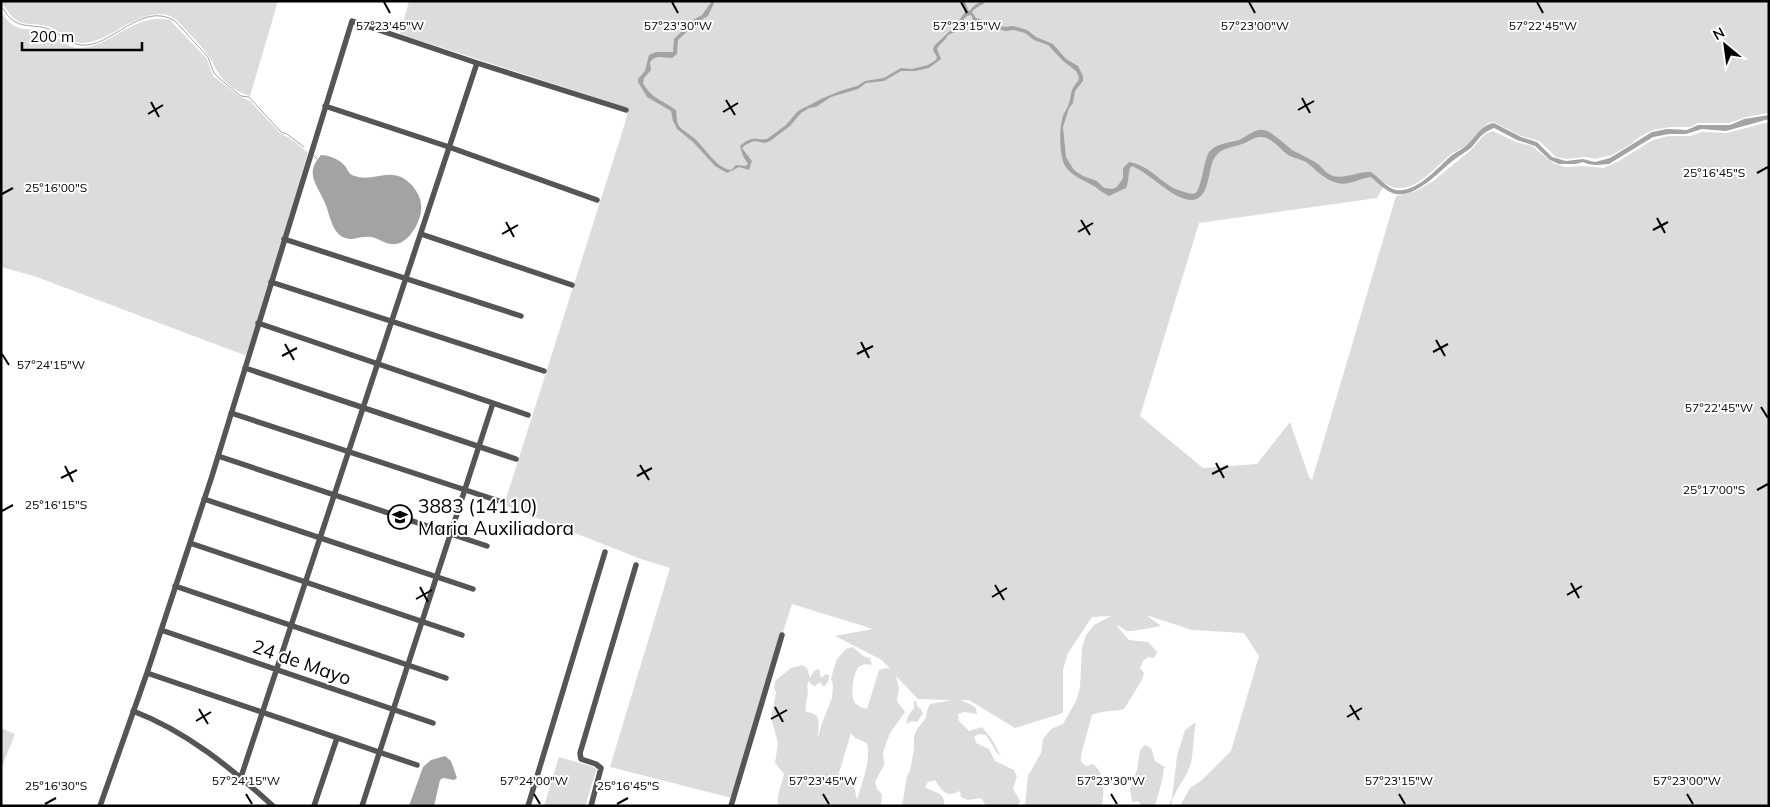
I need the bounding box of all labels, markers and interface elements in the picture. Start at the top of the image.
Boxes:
text: 57°23'45"W [356,18,424,33]
text: 57°23'30"W [644,18,712,33]
text: 57°23'15"W [933,18,1001,33]
text: 57°23'00"W [1221,18,1289,33]
text: 57°22'45"W [1509,18,1577,33]
scale bar [22,20,142,52]
north arrow [1700,20,1750,70]
text: N [1710,23,1728,44]
text: 200 m [30,27,74,46]
text: 25°16'45"S [1683,165,1745,180]
text: 25°16'00"S [25,180,87,195]
text: 57°24'15"W [17,357,85,372]
text: 57°22'45"W [1685,400,1753,415]
text: 25°17'00"S [1683,482,1745,497]
place label: 3883 (14110) Maria Auxiliadora [418,494,574,540]
text: 25°16'15"S [25,497,87,512]
school or university icon: 3883 (14110) Maria Auxiliadora [387,504,413,530]
street label: 24 de Mayo [249,634,355,690]
text: 57°24'15"W [212,773,280,788]
text: 57°24'00"W [500,773,568,788]
text: 57°23'45"W [789,773,857,788]
text: 57°23'30"W [1077,773,1145,788]
text: 57°23'15"W [1365,773,1433,788]
text: 57°23'00"W [1653,773,1721,788]
text: 25°16'30"S [25,778,87,793]
text: 25°16'45"S [597,778,659,793]

